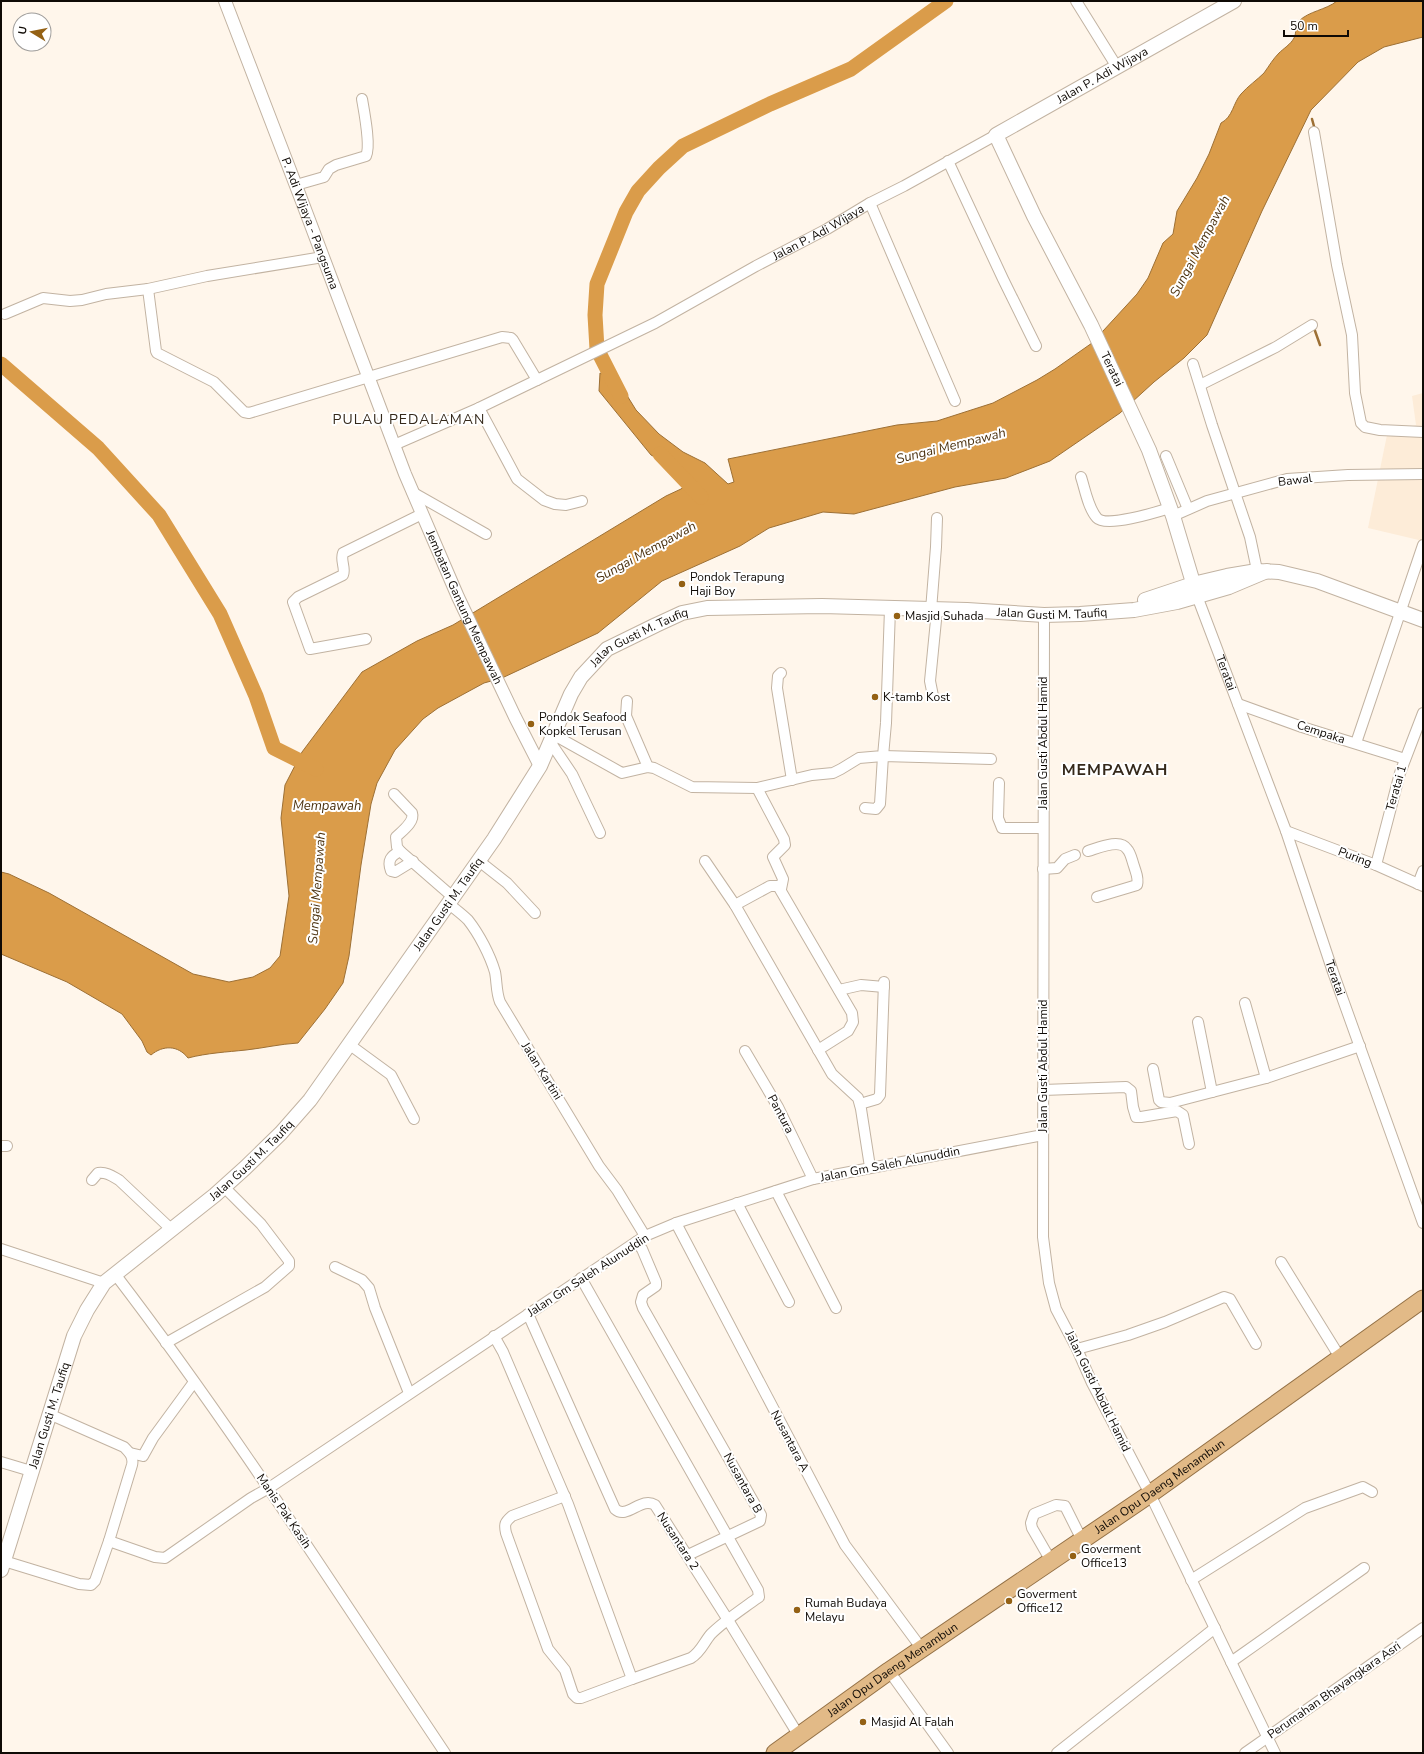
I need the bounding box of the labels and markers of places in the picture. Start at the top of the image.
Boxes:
place label: Pondok Terapung Haji Boy [690,569,784,599]
marker: Pondok Terapung Haji Boy [677,579,687,589]
place label: Masjid Suhada [905,608,984,624]
marker: Masjid Suhada [892,611,902,621]
place label: K-tamb Kost [883,689,951,705]
marker: K-tamb Kost [870,692,880,702]
place label: Pondok Seafood Kopkel Terusan [539,709,627,739]
marker: Pondok Seafood Kopkel Terusan [526,719,536,729]
place label: Goverment Office13 [1081,1541,1142,1571]
marker: Goverment Office13 [1068,1551,1078,1561]
place label: Goverment Office12 [1017,1586,1078,1616]
place label: Rumah Budaya Melayu [805,1595,887,1625]
marker: Goverment Office12 [1004,1596,1014,1606]
marker: Rumah Budaya Melayu [792,1605,802,1615]
place label: Masjid Al Falah [871,1714,954,1730]
marker: Masjid Al Falah [858,1717,868,1727]

